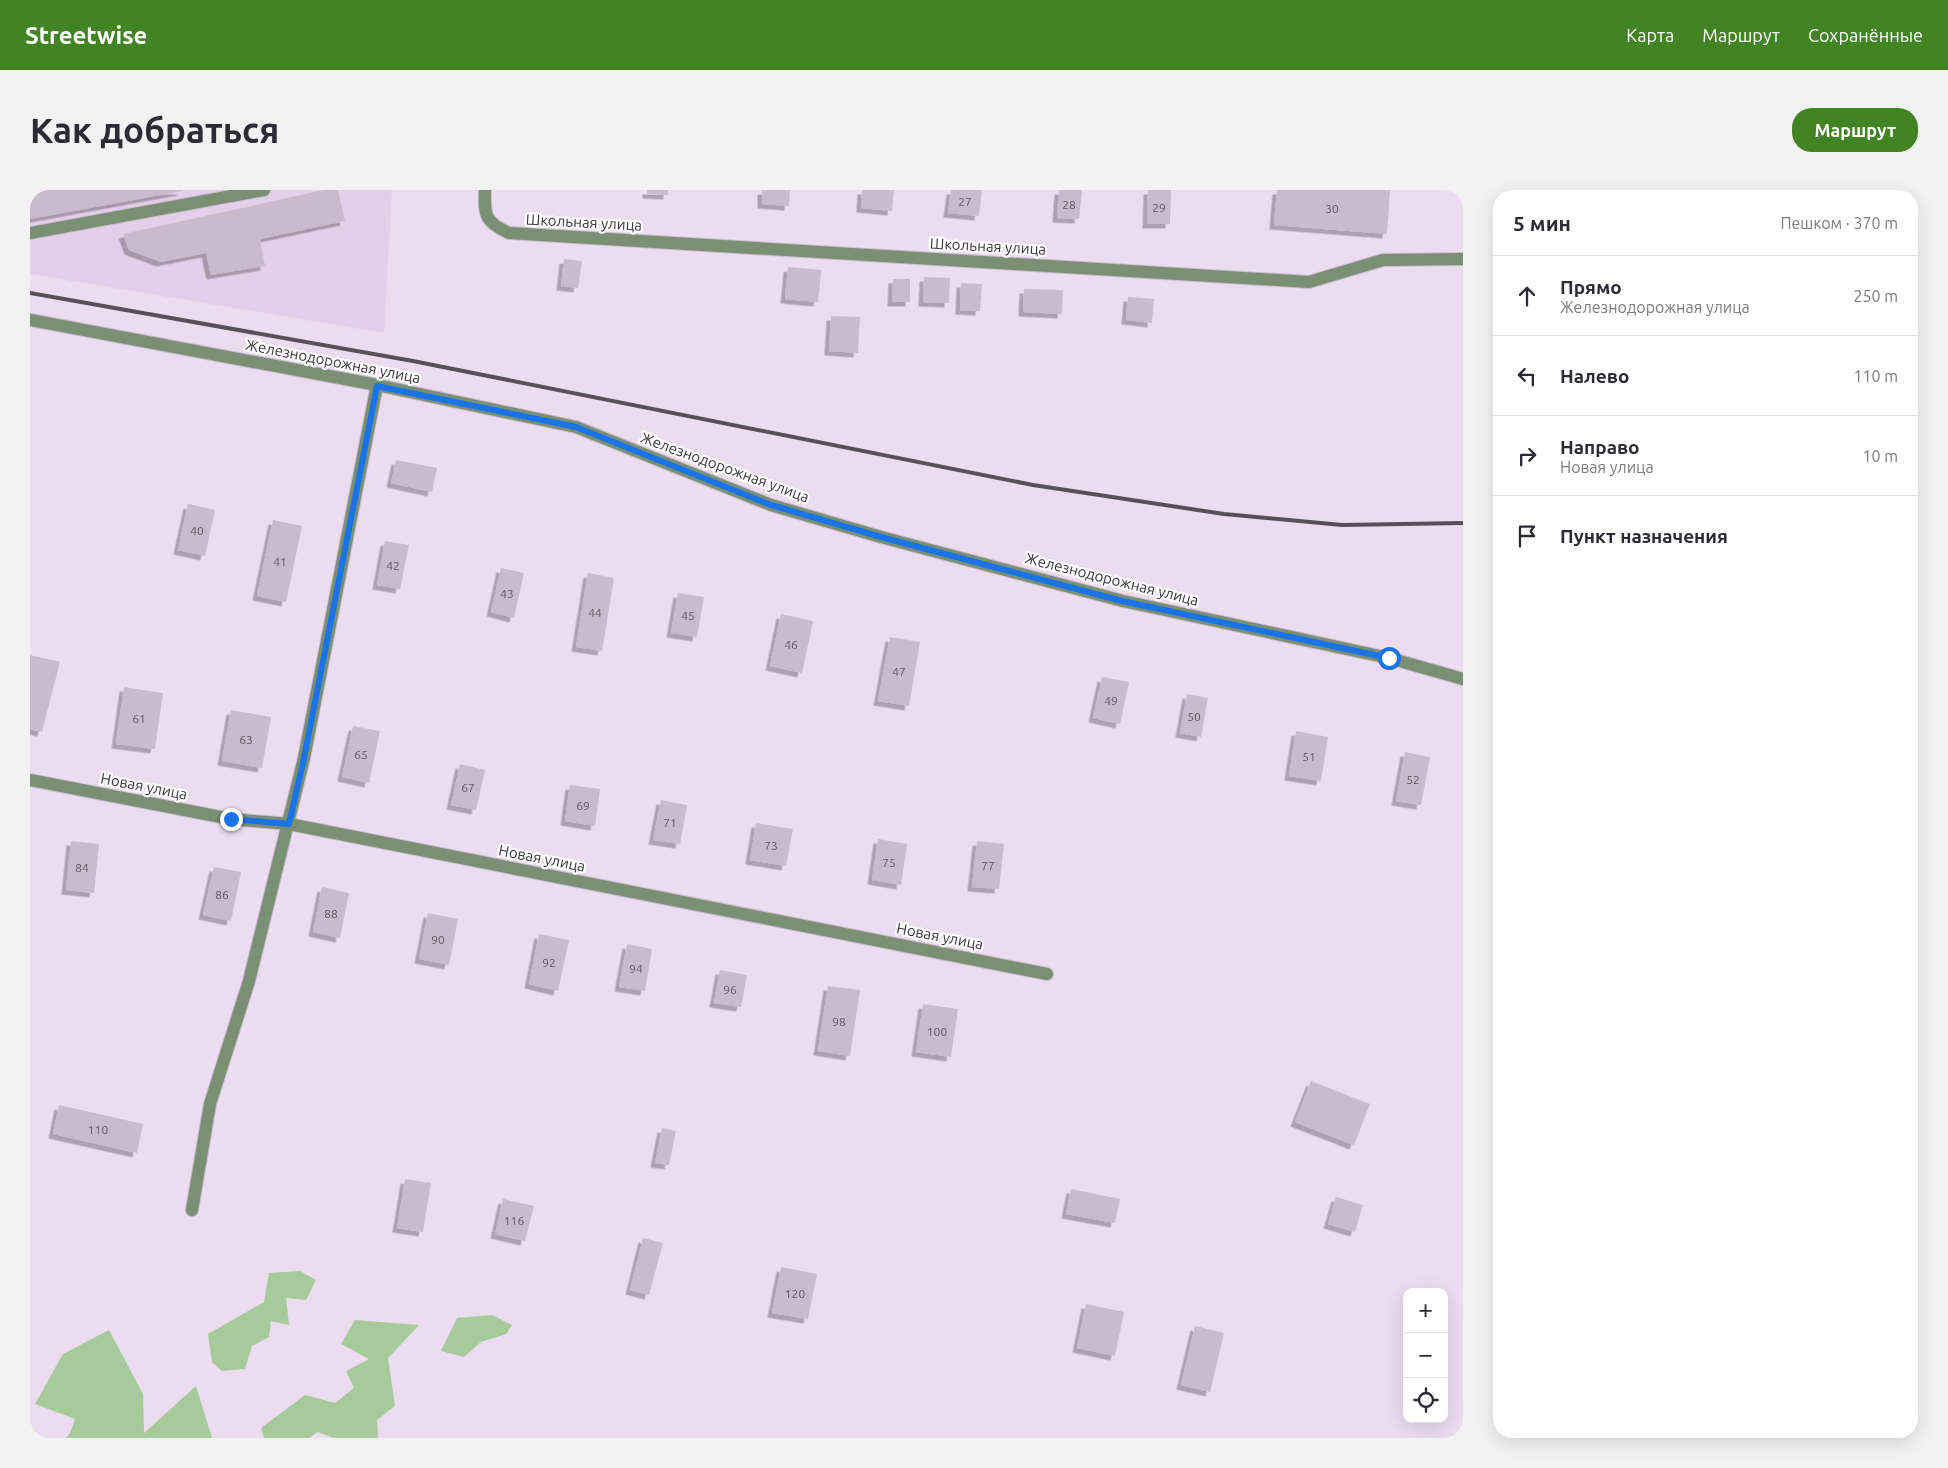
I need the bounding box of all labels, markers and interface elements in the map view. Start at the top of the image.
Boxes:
text: Streetwise [25,22,147,49]
text: Карта [1626,25,1674,45]
text: Маршрут [1702,25,1780,45]
text: Сохранённые [1808,25,1923,45]
button: Маршрут [1792,108,1918,152]
text: Как добраться [30,110,279,150]
house number: 27 [958,195,972,208]
house number: 28 [1062,198,1076,211]
house number: 29 [1152,201,1166,214]
house number: 30 [1325,202,1339,215]
street label: Школьная улица [525,210,643,234]
text: 5 мин [1513,211,1571,235]
text: Пешком · 370 m [1780,214,1898,232]
street label: Школьная улица [929,234,1047,258]
text: Прямо [1560,276,1622,298]
icon: ahead [1513,282,1541,310]
text: 250 m [1853,287,1898,305]
text: Железнодорожная улица [1560,298,1750,316]
street label: Железнодорожная улица [244,336,422,386]
icon: left [1513,362,1541,390]
text: Налево [1560,365,1629,387]
text: 110 m [1853,367,1898,385]
street label: Железнодорожная улица [639,429,811,505]
text: Направо [1560,436,1640,458]
icon: right [1513,442,1541,470]
text: 10 m [1862,447,1898,465]
text: Новая улица [1560,458,1654,476]
icon: arrive [1513,522,1541,550]
house number: 40 [190,524,204,537]
text: Пункт назначения [1560,525,1728,547]
street label: Железнодорожная улица [1024,549,1200,609]
house number: 41 [273,555,287,568]
house number: 42 [386,559,400,572]
house number: 43 [500,587,514,600]
house number: 44 [588,606,602,619]
house number: 45 [681,609,695,622]
house number: 46 [784,638,798,651]
route start [1378,647,1401,670]
house number: 47 [892,665,906,678]
house number: 49 [1104,694,1118,707]
house number: 50 [1187,710,1201,723]
house number: 61 [132,712,146,725]
house number: 63 [239,733,253,746]
house number: 65 [354,748,368,761]
house number: 51 [1302,750,1316,763]
street label: Новая улица [99,769,189,803]
house number: 52 [1406,773,1420,786]
house number: 67 [461,781,475,794]
house number: 69 [576,799,590,812]
route end [220,808,243,831]
house number: 71 [663,816,677,829]
house number: 73 [764,839,778,852]
street label: Новая улица [497,841,587,875]
house number: 75 [882,856,896,869]
house number: 77 [981,859,995,872]
house number: 84 [75,861,89,874]
house number: 86 [215,888,229,901]
house number: 88 [324,907,338,920]
street label: Новая улица [895,919,985,953]
house number: 90 [431,933,445,946]
house number: 92 [542,956,556,969]
house number: 94 [629,962,643,975]
house number: 96 [723,983,737,996]
house number: 98 [832,1015,846,1028]
house number: 100 [927,1025,947,1038]
house number: 110 [88,1123,108,1136]
house number: 116 [504,1214,524,1227]
house number: 120 [785,1287,805,1300]
map controls [1403,1288,1448,1423]
button: + [1403,1288,1448,1333]
button: − [1403,1333,1448,1378]
button: locate [1403,1378,1448,1423]

